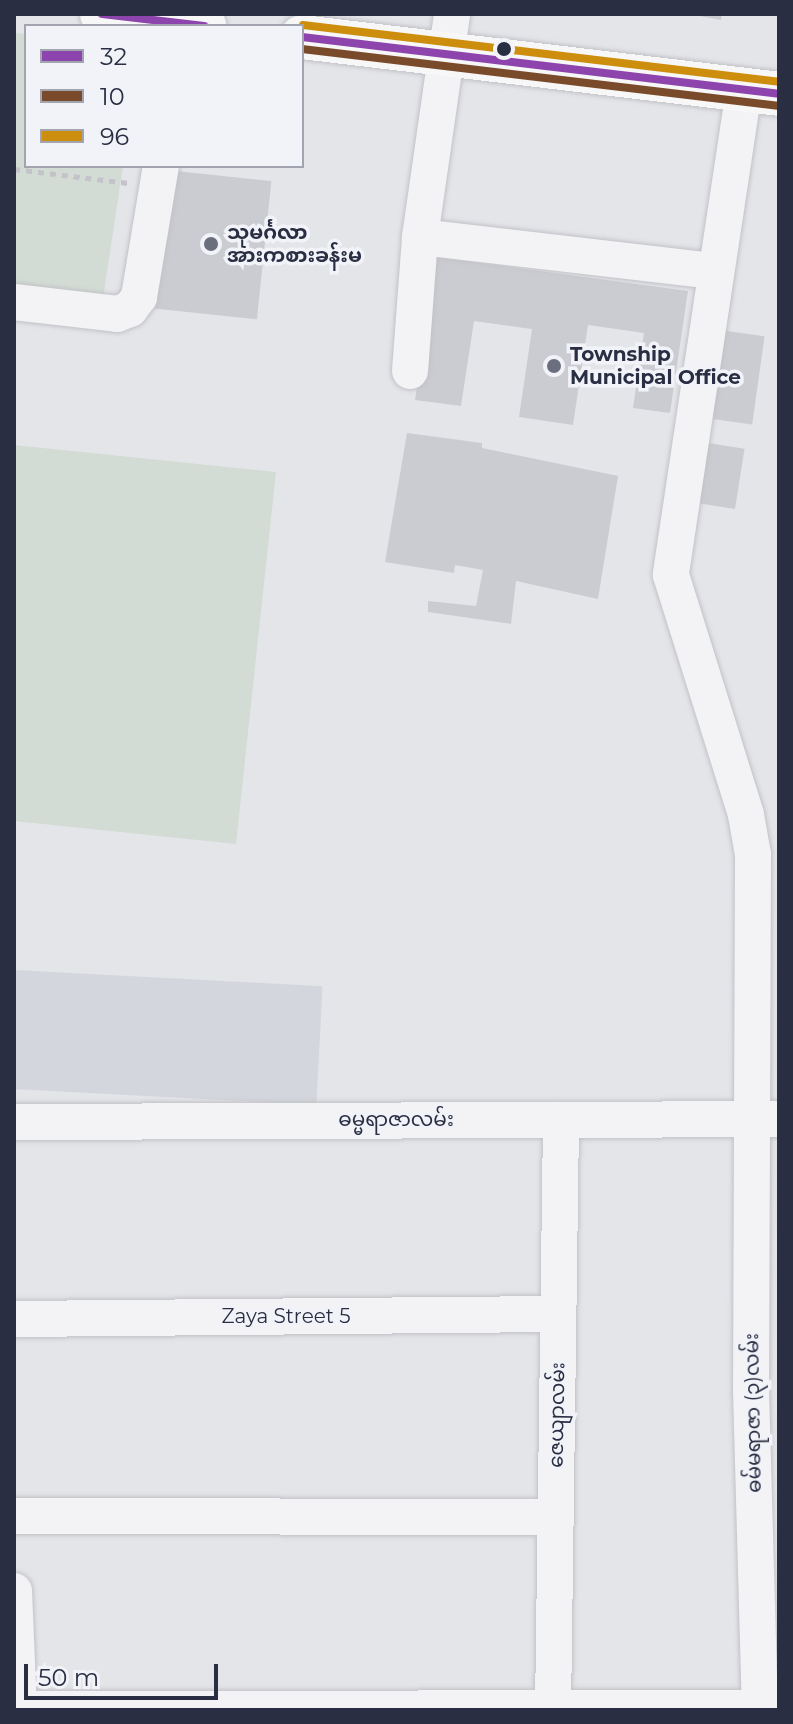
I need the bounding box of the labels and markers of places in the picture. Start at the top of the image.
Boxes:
unlabelled marker [496,41,512,57]
place label: သုမင်္ဂလာ အားကစားခန်းမ [227,220,362,267]
marker: သုမင်္ဂလာ အားကစားခန်းမ [202,235,220,253]
place label: Township Municipal Office [570,342,741,389]
marker: Township Municipal Office [545,357,563,375]

